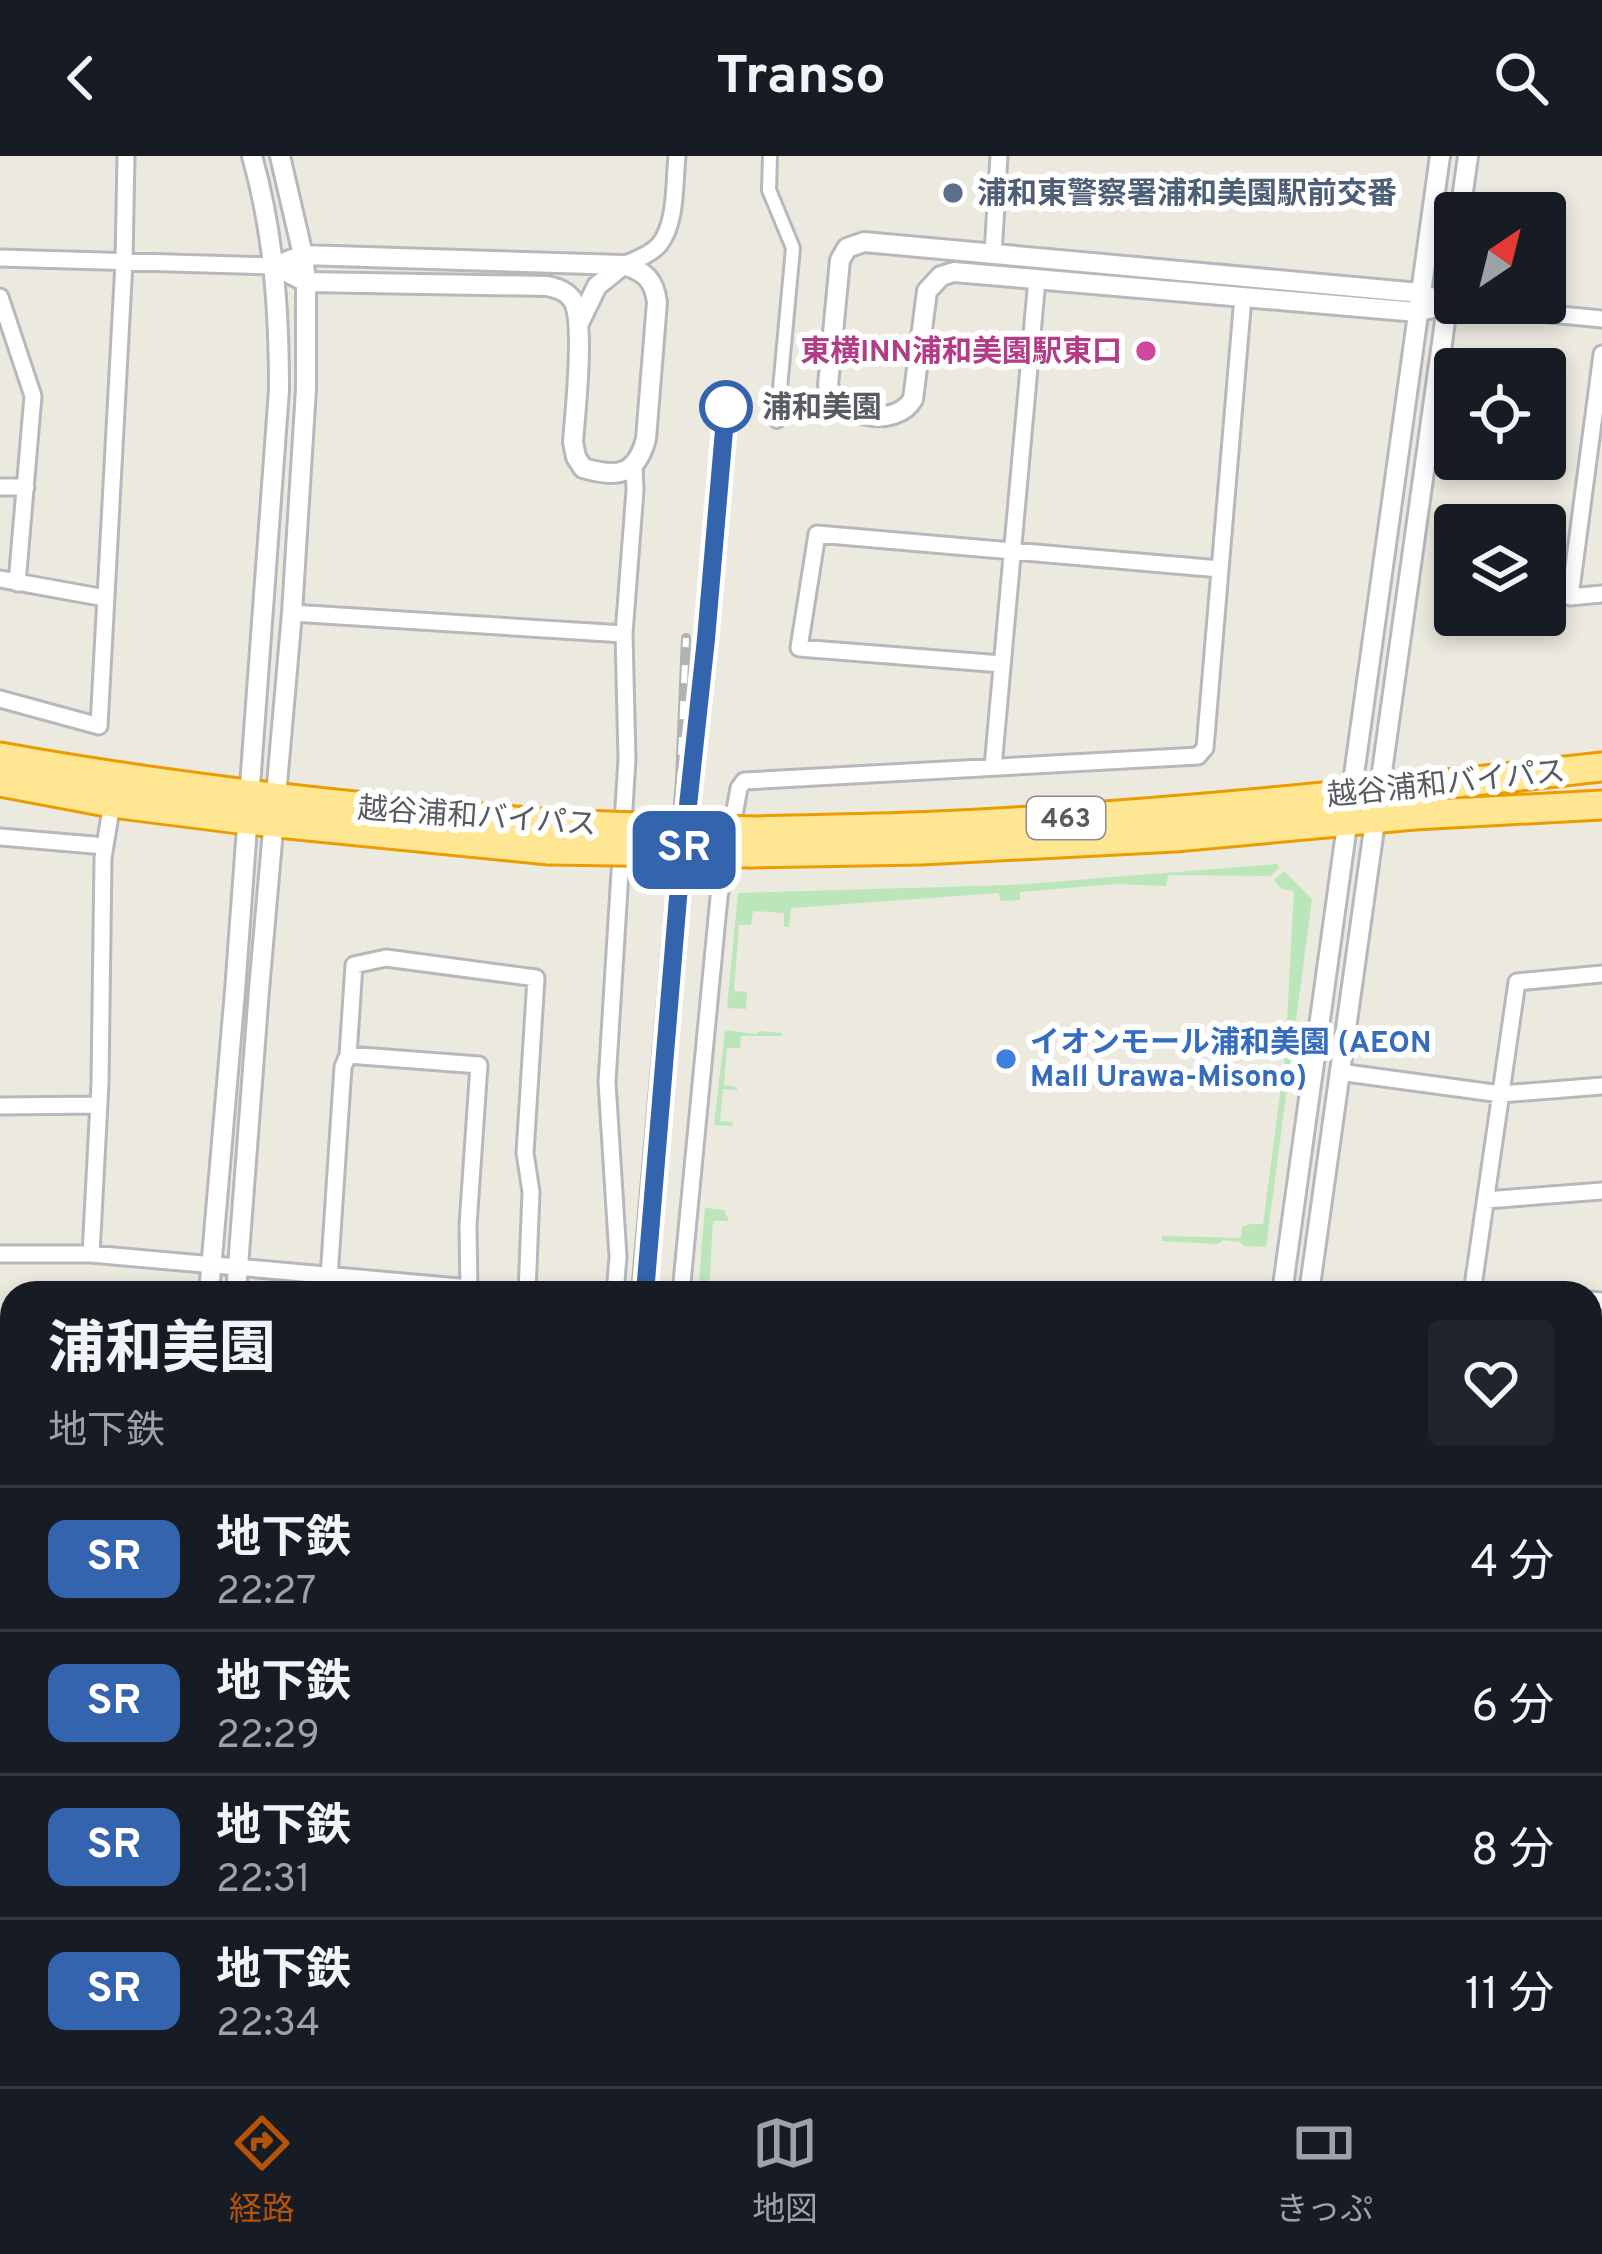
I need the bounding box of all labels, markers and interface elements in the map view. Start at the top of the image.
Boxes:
text: Transo [716,44,886,113]
icon: back [48,45,114,111]
icon: search [1488,45,1554,111]
place label: 浦和東警察署浦和美園駅前交番 [977,177,1397,214]
marker: 浦和東警察署浦和美園駅前交番 [940,180,966,206]
north arrow [1434,192,1566,324]
map controls [1434,192,1566,636]
place label: 東横INN浦和美園駅東口 [800,335,1122,372]
marker: 東横INN浦和美園駅東口 [1133,338,1159,364]
button: locate [1434,348,1566,480]
marker: 浦和美園 [701,382,751,432]
place label: 浦和美園 [762,391,882,428]
button: layers [1434,504,1566,636]
street label: 越谷浦和バイパス [1325,755,1567,816]
street label: 越谷浦和バイパス [356,792,598,845]
road number: 463 [1027,797,1105,839]
line badge: SR [630,811,738,889]
text: SR [657,823,711,876]
place label: イオンモール浦和美園 (AEON Mall Urawa-Misono) [1030,1026,1431,1097]
marker: イオンモール浦和美園 (AEON Mall Urawa-Misono) [993,1046,1019,1072]
text: 浦和美園 [48,1317,276,1389]
button: heart [1428,1320,1554,1446]
text: 地下鉄 [48,1409,165,1458]
text: 地下鉄 [216,1512,351,1569]
text: SR [87,1532,141,1585]
text: 4 分 [1470,1536,1554,1593]
text: 22:27 [216,1569,316,1618]
text: 地下鉄 [216,1656,351,1713]
text: SR [87,1676,141,1729]
text: 6 分 [1472,1680,1554,1737]
text: 22:29 [216,1713,320,1762]
text: 地下鉄 [216,1800,351,1857]
text: SR [87,1820,141,1873]
text: 8 分 [1471,1824,1554,1881]
text: 22:31 [216,1857,310,1906]
text: 地下鉄 [216,1944,351,2001]
text: SR [87,1964,141,2017]
text: 11 分 [1465,1968,1554,2025]
text: 22:34 [216,2001,320,2050]
tab: 経路 [229,2110,295,2233]
tab: 地図 [752,2110,818,2233]
tab: きっぷ [1276,2110,1373,2233]

